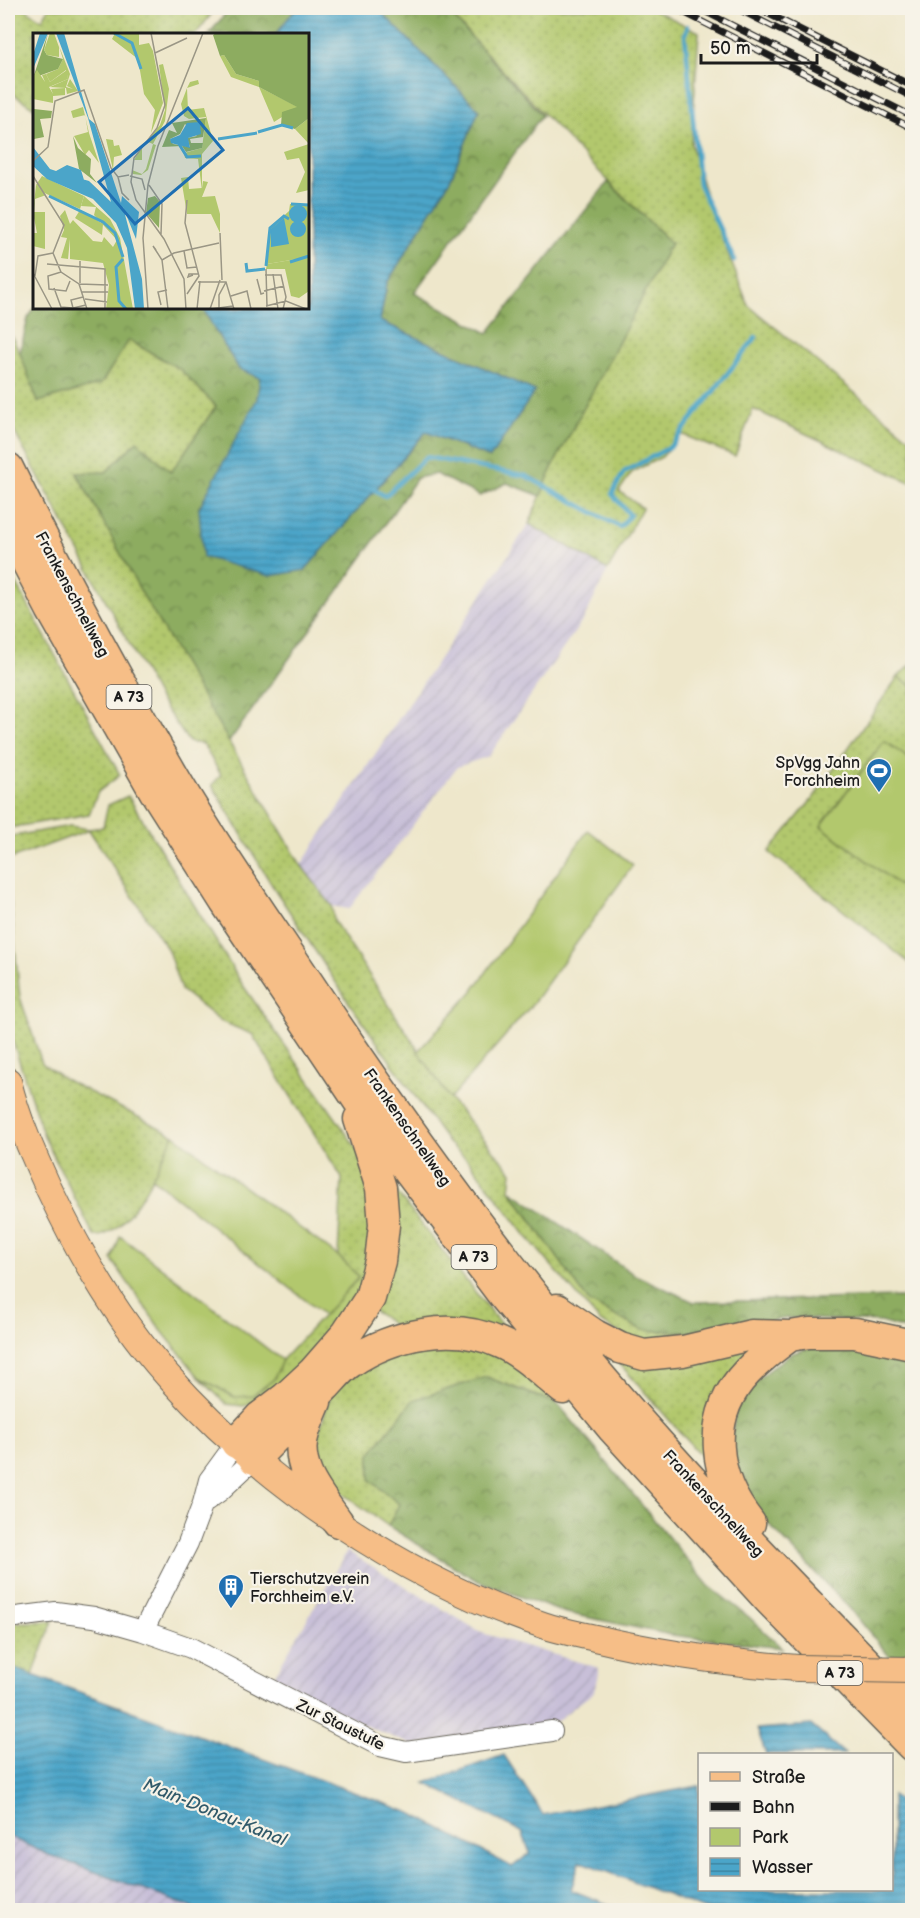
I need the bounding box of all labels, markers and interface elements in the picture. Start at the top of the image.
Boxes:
scale bar [701,27,816,65]
inset map [33,33,309,309]
text: 50 m [710,38,751,59]
street label: Frankenschnellweg [31,529,113,661]
road number: A 73 [106,685,152,709]
place label: SpVgg Jahn Forchheim [775,754,860,791]
sports icon: SpVgg Jahn Forchheim [864,756,894,794]
street label: Frankenschnellweg [359,1065,455,1190]
road number: A 73 [452,1245,496,1269]
street label: Frankenschnellweg [658,1447,767,1561]
place label: Tierschutzverein Forchheim e.V. [250,1570,369,1607]
building icon: Tierschutzverein Forchheim e.V. [216,1572,246,1610]
road number: A 73 [818,1661,862,1685]
street label: Zur Staustufe [292,1695,388,1755]
legend [698,1753,893,1891]
text: Straße [752,1767,806,1788]
water label: Main-Donau-Kanal [140,1774,290,1851]
text: Bahn [752,1797,795,1818]
text: Park [752,1827,788,1848]
text: Wasser [752,1857,813,1878]

